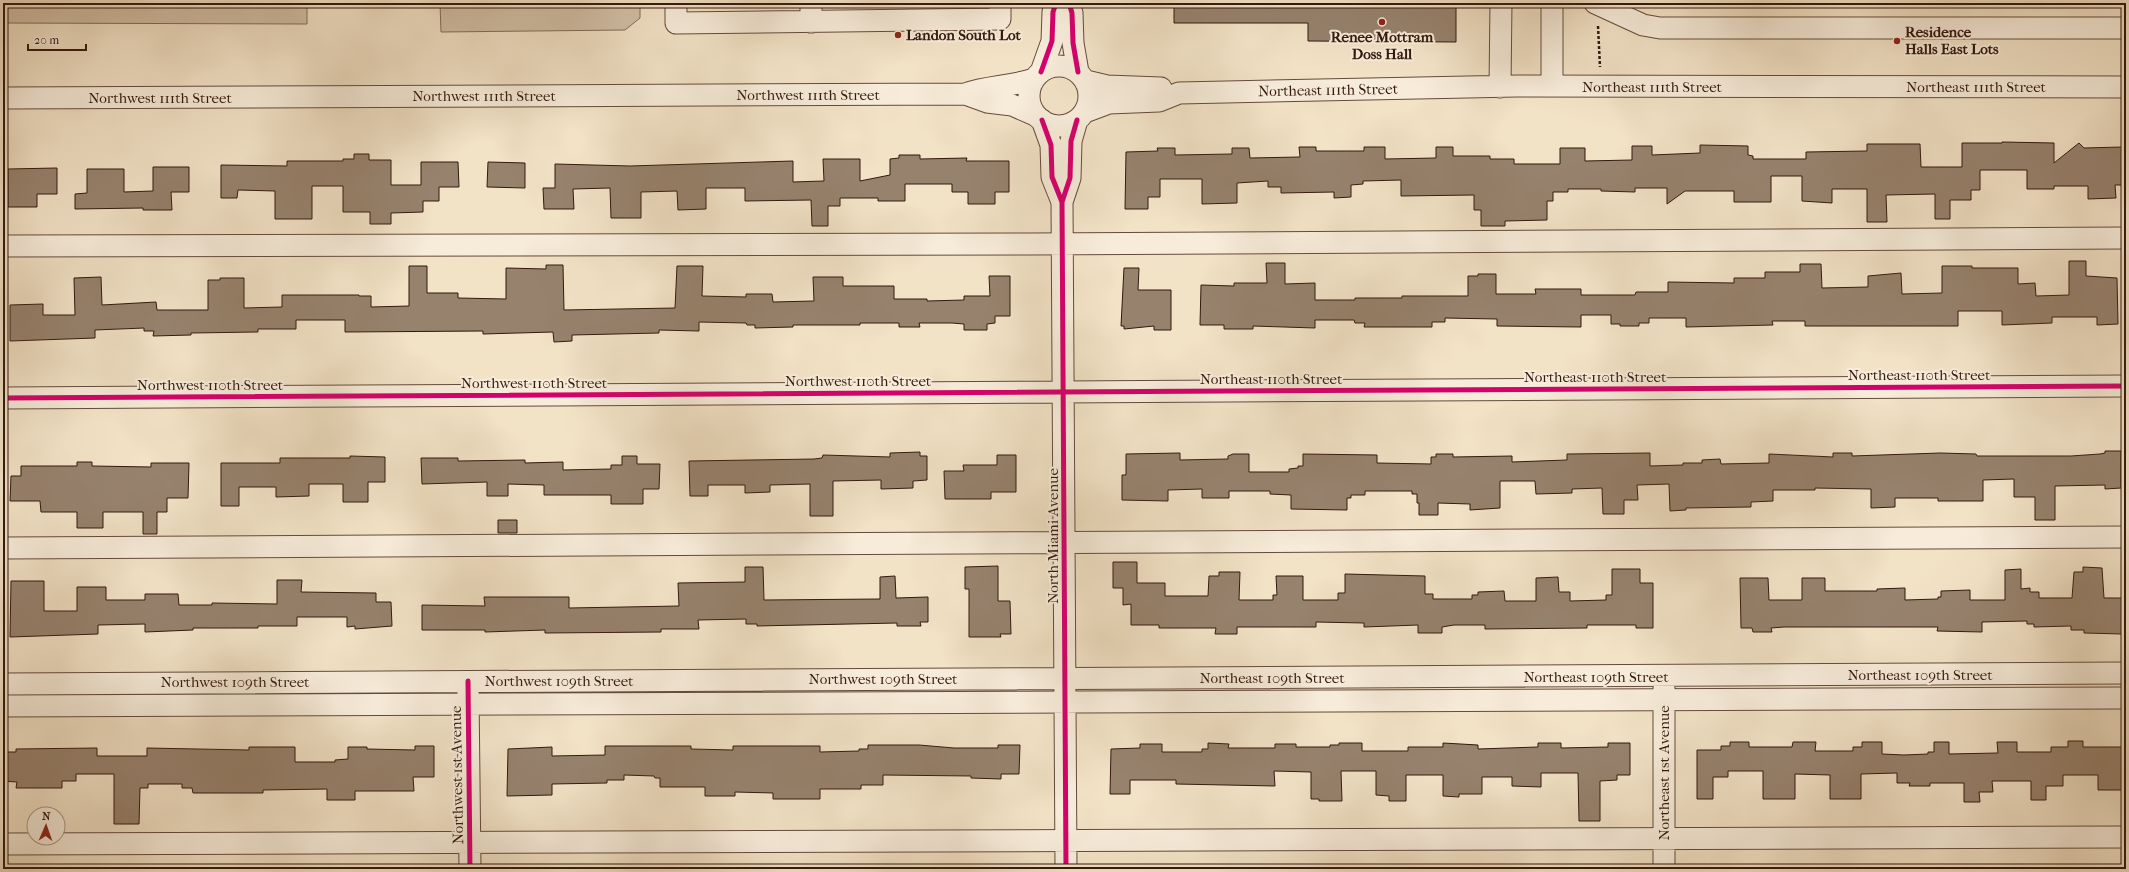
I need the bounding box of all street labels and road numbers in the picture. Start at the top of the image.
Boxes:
street label: Northeast 111th Street [1582,78,1723,96]
street label: Northeast 111th Street [1906,78,2047,96]
street label: Northeast 111th Street [1258,80,1399,100]
street label: Northwest 111th Street [736,86,880,104]
street label: Northwest 111th Street [412,87,556,105]
street label: Northwest 111th Street [88,89,232,107]
street label: Northeast 110th Street [1848,366,1991,384]
street label: Northeast 110th Street [1524,368,1667,386]
street label: Northeast 110th Street [1200,370,1343,388]
street label: Northwest 110th Street [785,372,932,390]
street label: Northwest 110th Street [461,374,608,392]
street label: Northwest 110th Street [137,376,284,394]
street label: North Miami Avenue [1044,468,1062,604]
street label: Northeast 109th Street [1847,666,1993,684]
street label: Northeast 109th Street [1523,668,1669,686]
street label: Northeast 109th Street [1199,669,1345,687]
street label: Northwest 109th Street [809,670,958,688]
street label: Northwest 109th Street [485,672,634,690]
street label: Northwest 109th Street [161,673,310,691]
street label: Northwest 1st Avenue [447,705,467,845]
street label: Northeast 1st Avenue [1655,705,1673,841]

